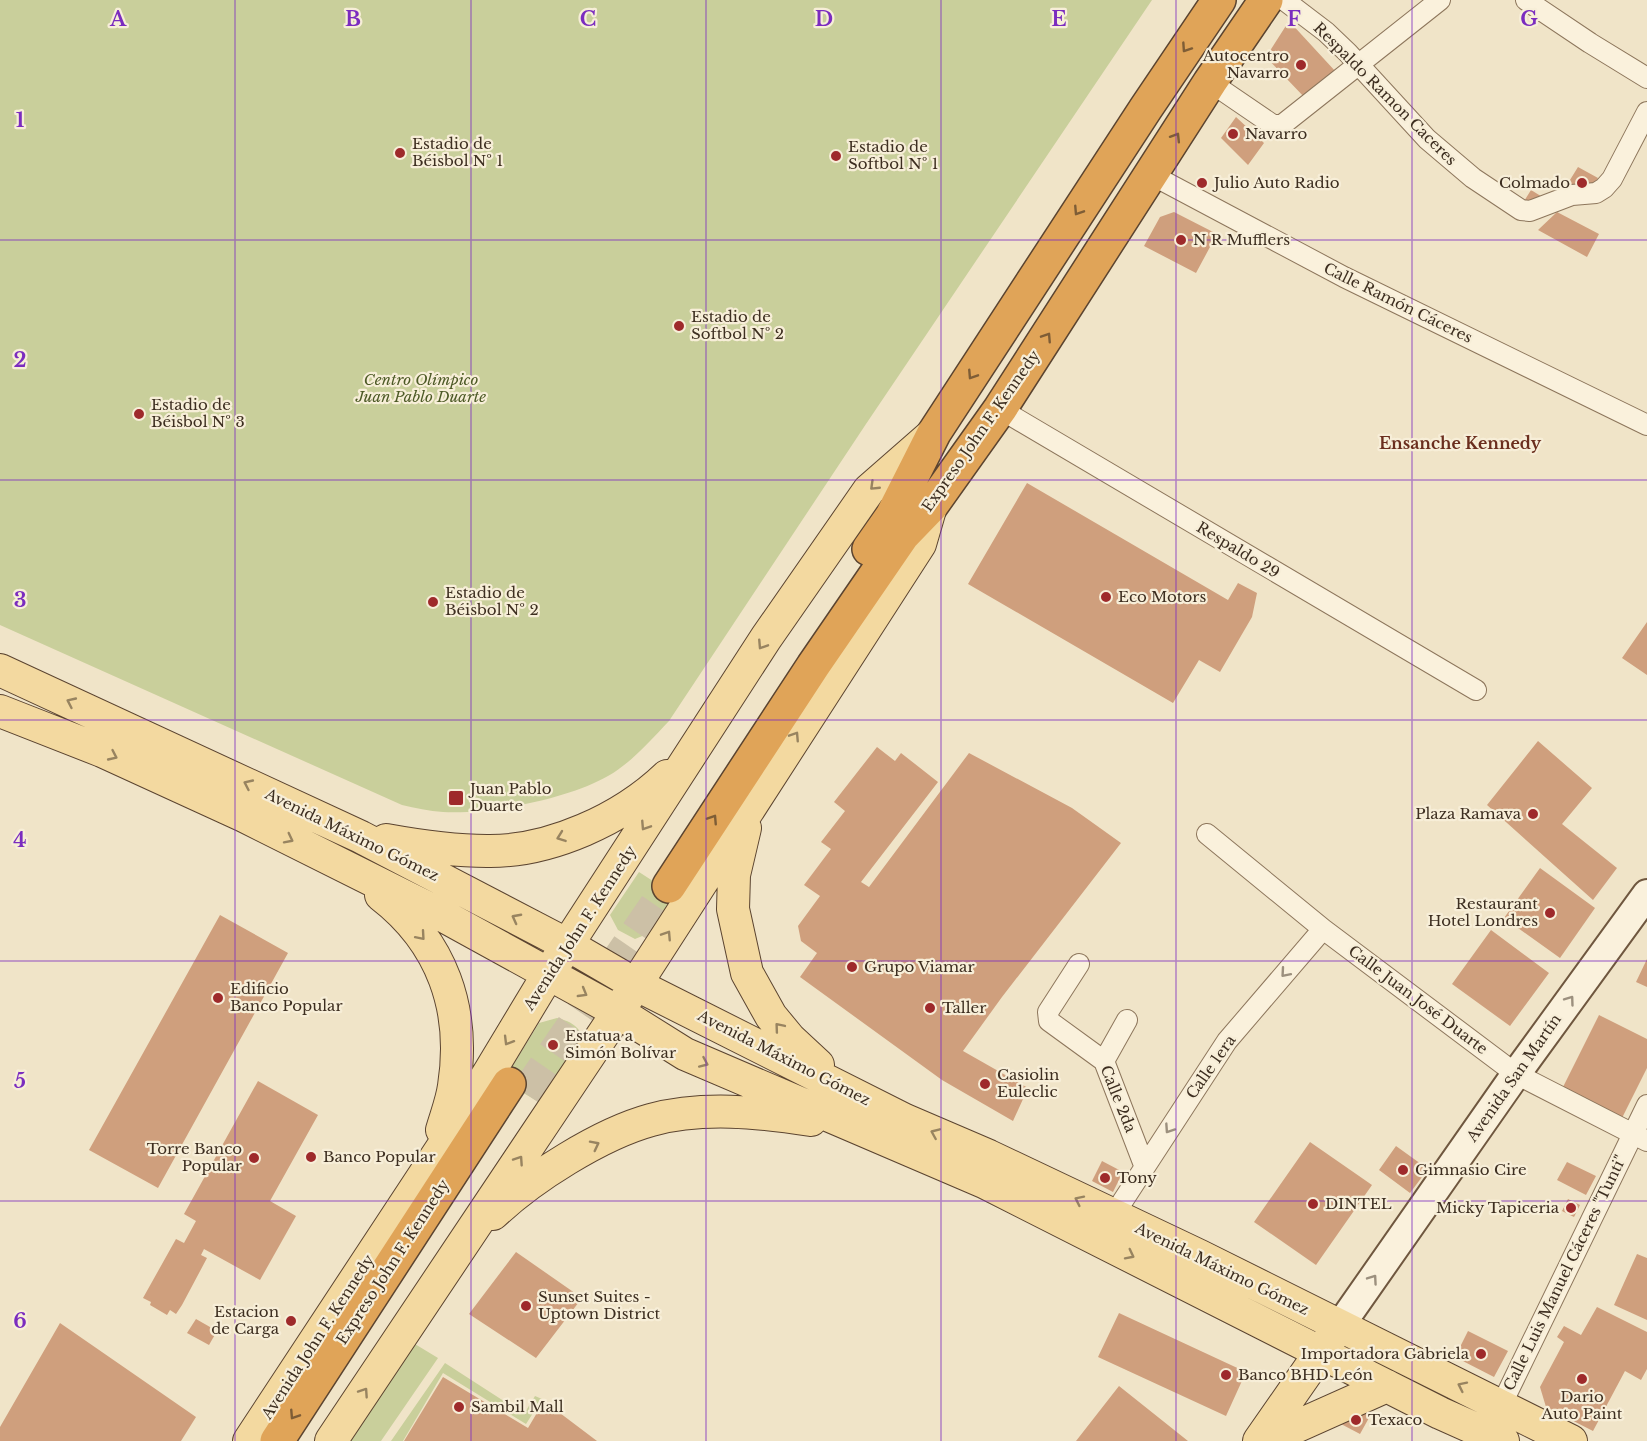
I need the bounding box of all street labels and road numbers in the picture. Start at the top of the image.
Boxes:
street label: Respaldo Ramon Caceres [1310,18,1461,169]
street label: Calle Ramón Cáceres [1321,258,1476,347]
street label: Expreso John F. Kennedy [917,346,1044,515]
street label: Respaldo 29 [1193,517,1283,582]
street label: Avenida Máximo Gómez [261,784,442,885]
street label: Avenida John F. Kennedy [519,841,640,1014]
street label: Calle Juan José Duarte [1345,941,1492,1058]
street label: Avenida Máximo Gómez [694,1005,874,1109]
street label: Avenida San Martín [1462,1010,1565,1146]
street label: Calle 1era [1182,1031,1240,1102]
street label: Calle 2da [1096,1062,1141,1136]
street label: Calle Luis Manuel Cáceres "Tunti" [1499,1152,1630,1394]
street label: Expreso John F. Kennedy [332,1175,453,1348]
street label: Avenida Máximo Gómez [1131,1218,1312,1319]
street label: Avenida John F. Kennedy [257,1250,378,1423]

